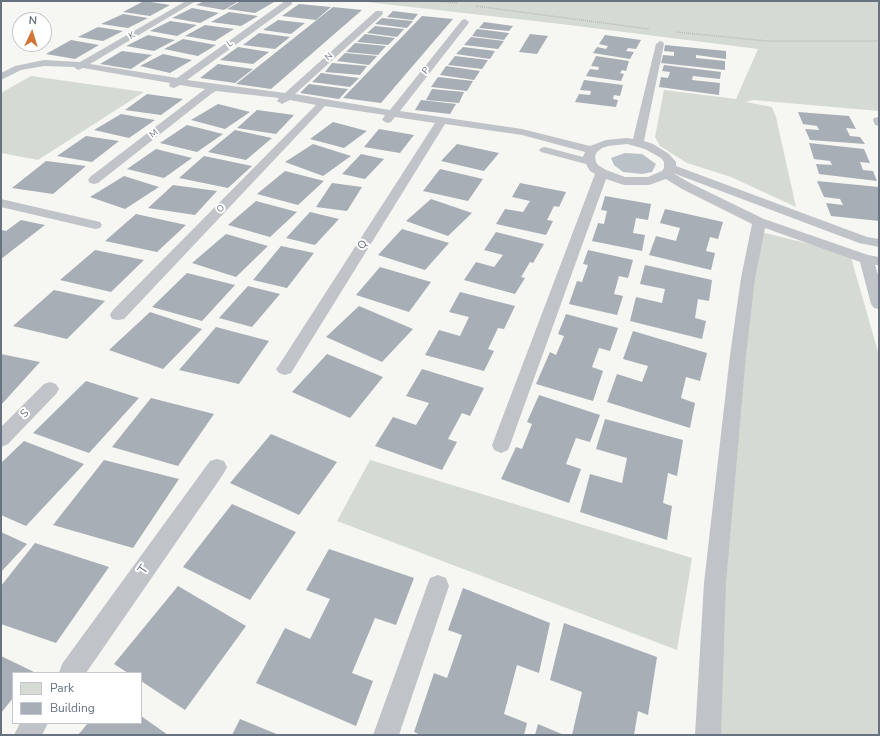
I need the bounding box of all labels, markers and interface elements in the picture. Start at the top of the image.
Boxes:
north arrow [12,12,52,52]
text: N [28,13,37,28]
street label: K [127,30,137,42]
street label: L [225,38,235,50]
street label: N [323,51,335,63]
street label: P [420,65,432,77]
street label: M [148,127,160,141]
street label: O [215,203,227,215]
street label: Q [355,238,371,252]
street label: S [18,407,32,421]
street label: T [135,562,153,578]
legend [12,672,142,724]
text: Park [50,680,74,696]
text: Building [50,700,95,716]

